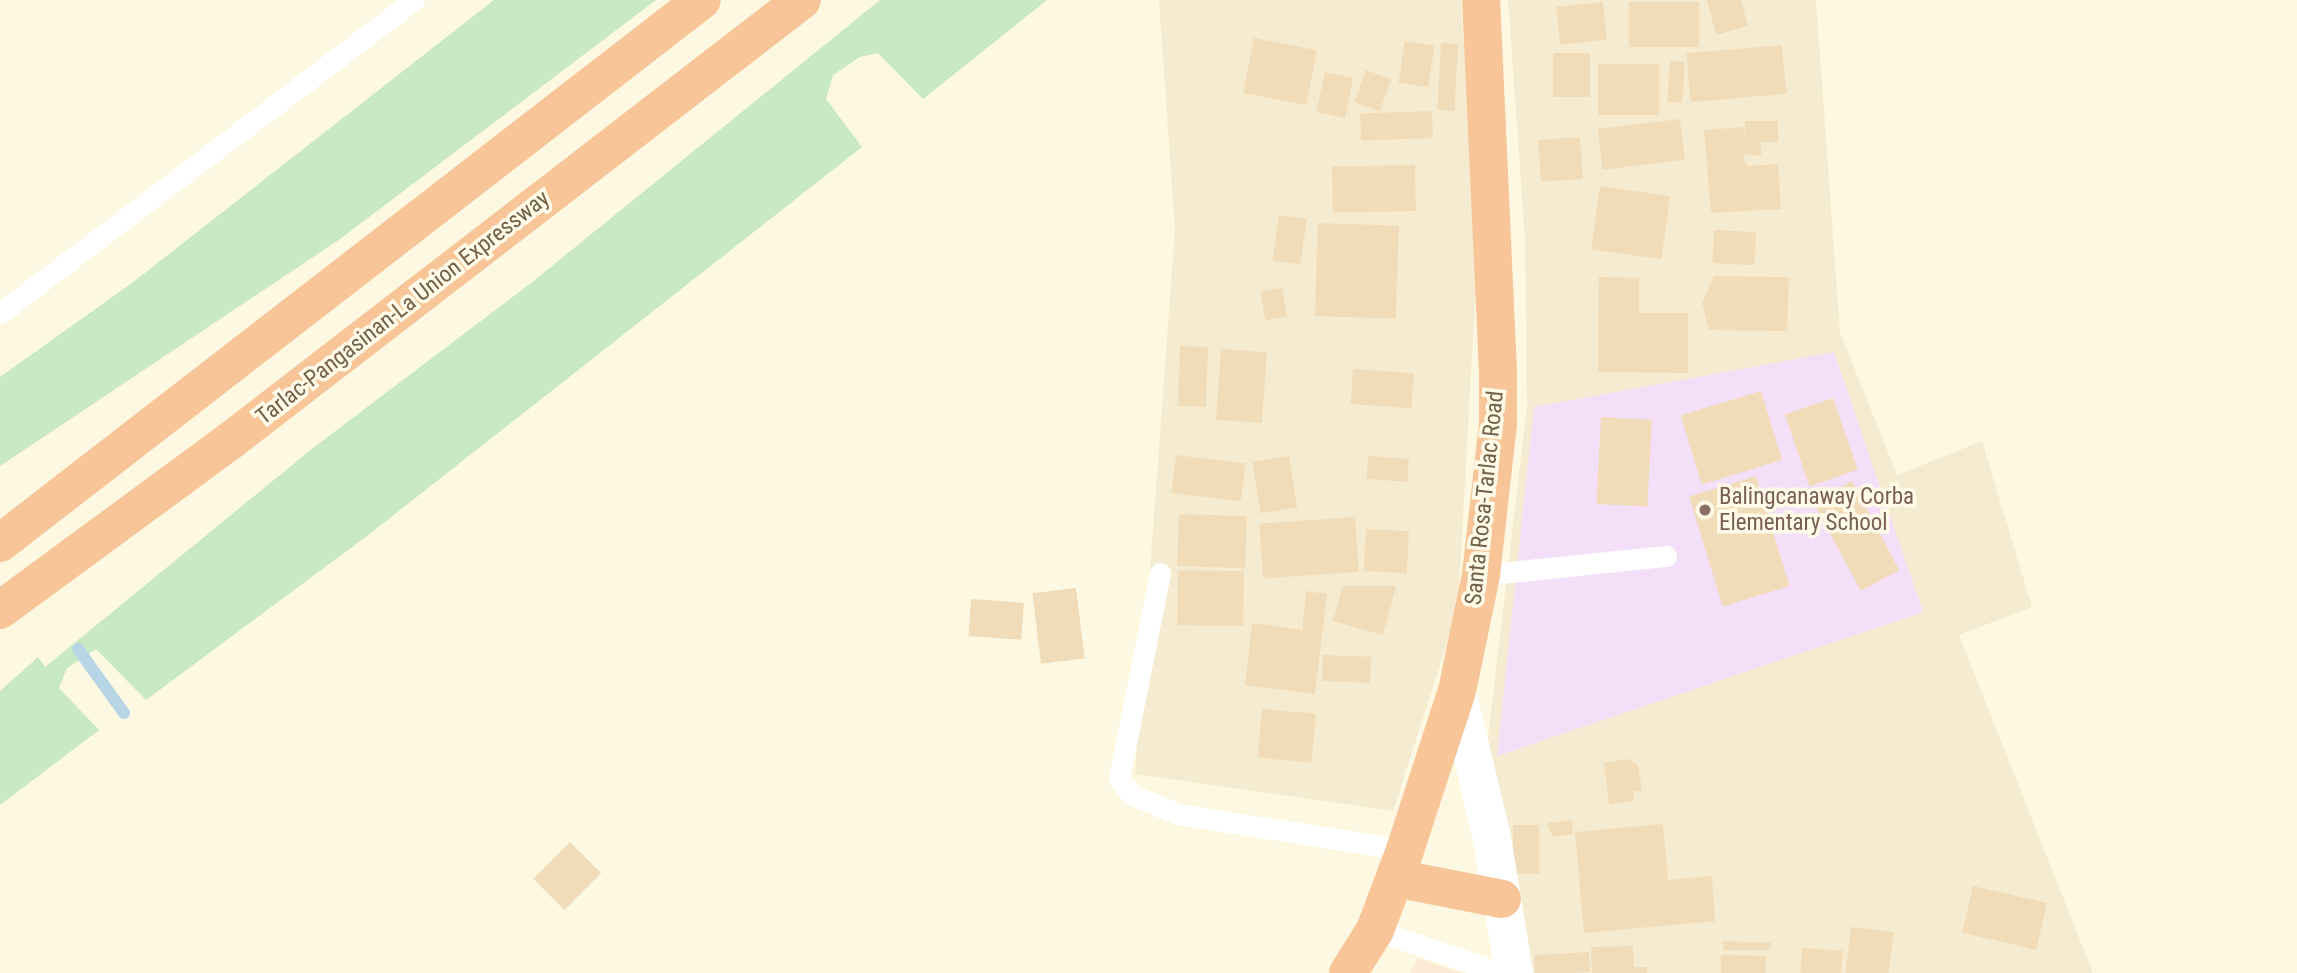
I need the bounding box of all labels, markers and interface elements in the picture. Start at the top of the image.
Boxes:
street label: Tarlac-Pangasinan-La Union Expressway [251,185,555,431]
street label: Santa Rosa-Tarlac Road [1460,390,1510,606]
place label: Balingcanaway Corba Elementary School [1719,483,1914,537]
marker: Balingcanaway Corba Elementary School [1697,502,1713,518]

